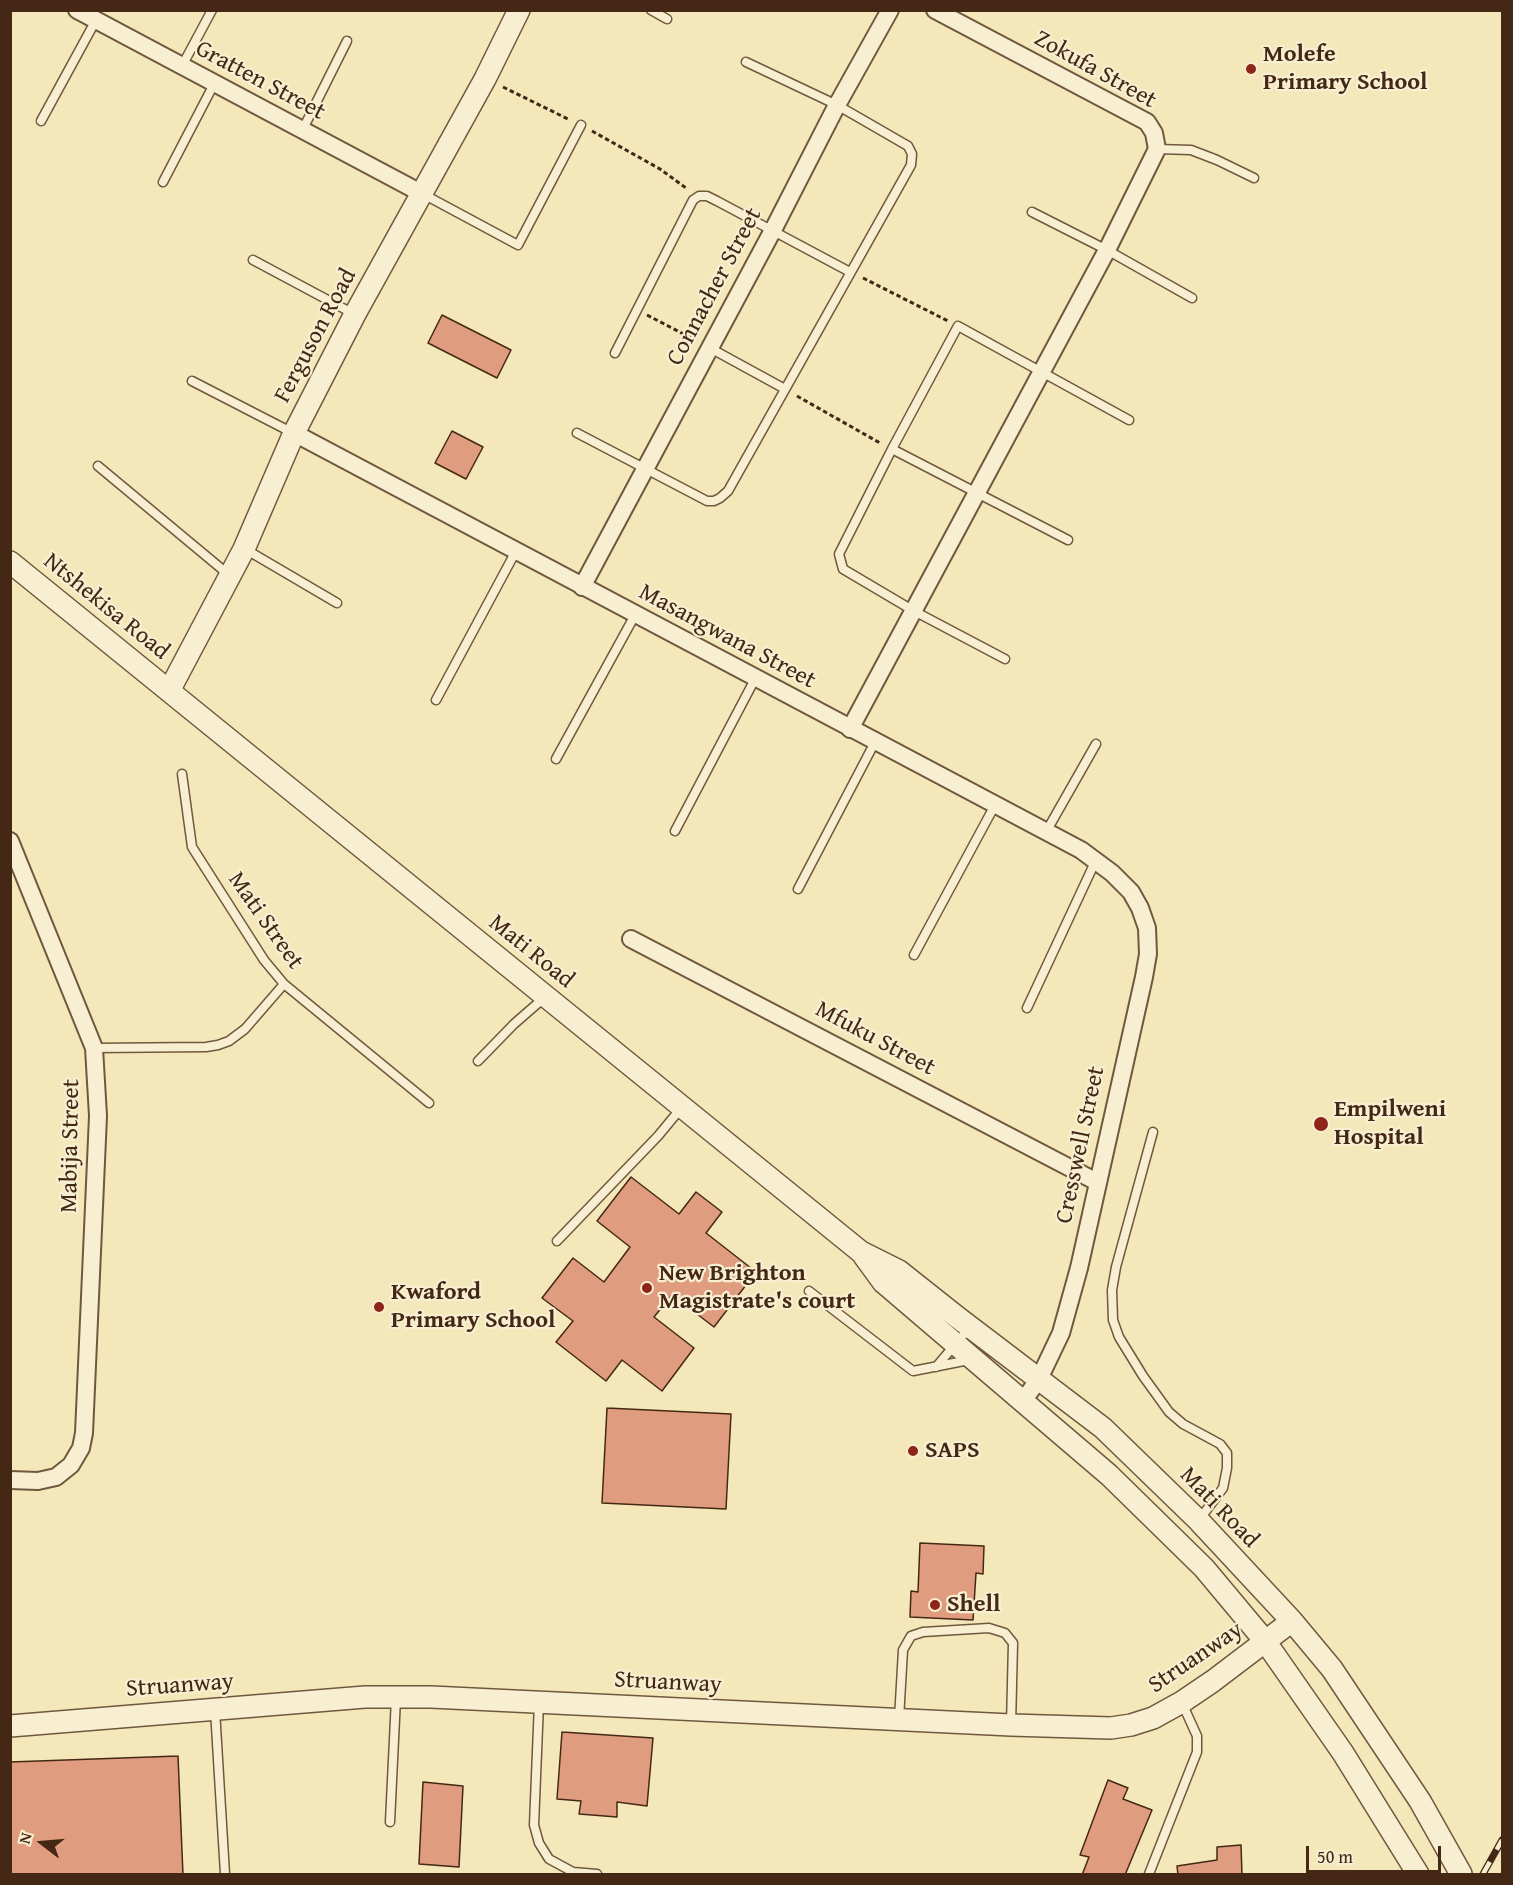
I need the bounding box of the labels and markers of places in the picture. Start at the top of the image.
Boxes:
place label: Molefe Primary School [1263,41,1427,97]
marker: Molefe Primary School [1244,62,1258,76]
place label: Empilweni Hospital [1334,1096,1446,1152]
marker: Empilweni Hospital [1312,1115,1330,1133]
place label: New Brighton Magistrate's court [659,1260,855,1316]
place label: Kwaford Primary School [391,1279,555,1335]
marker: New Brighton Magistrate's court [640,1281,654,1295]
marker: Kwaford Primary School [372,1300,386,1314]
place label: SAPS [925,1437,979,1465]
marker: SAPS [906,1444,920,1458]
place label: Shell [947,1591,1000,1619]
marker: Shell [928,1598,942,1612]

